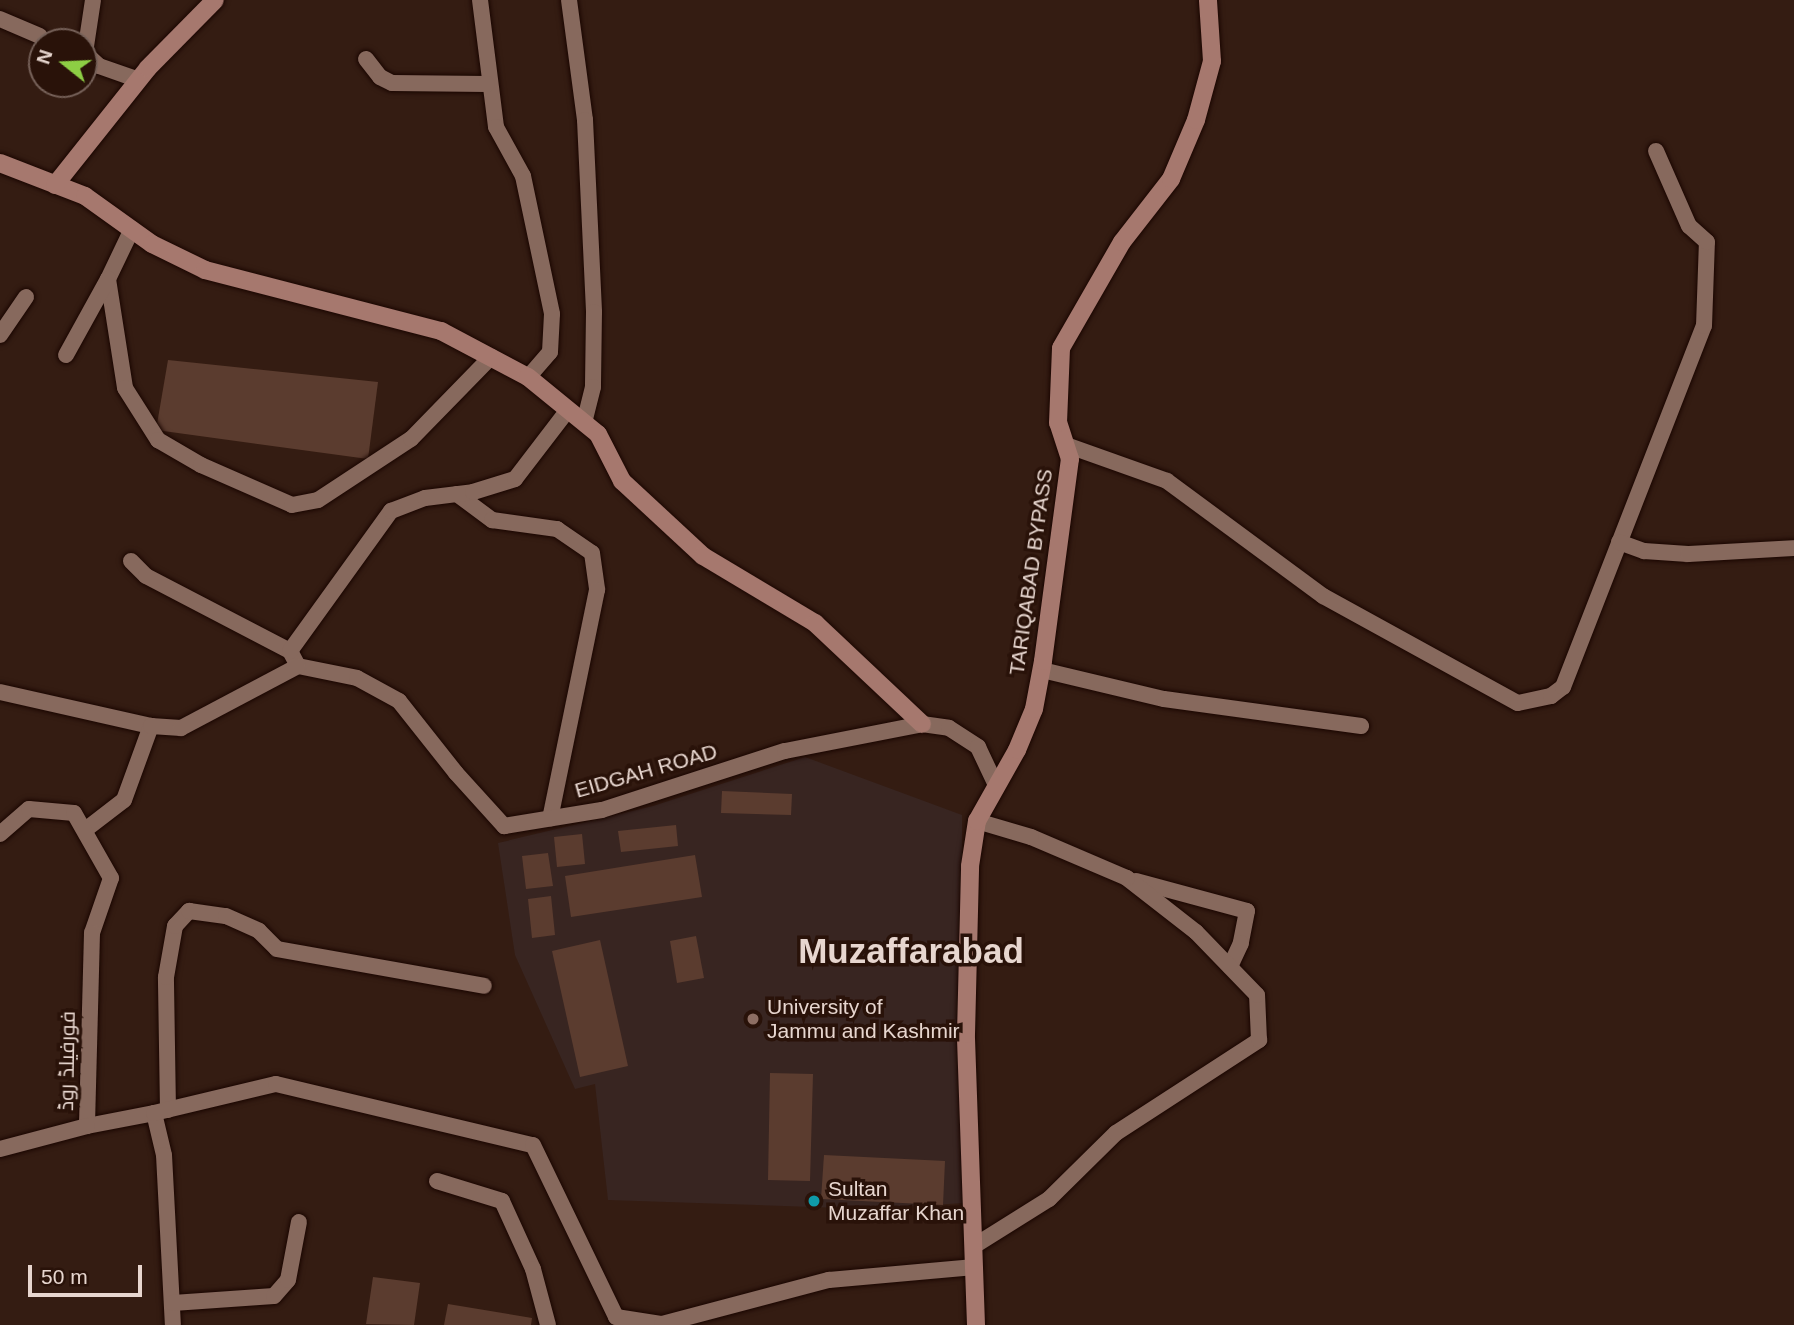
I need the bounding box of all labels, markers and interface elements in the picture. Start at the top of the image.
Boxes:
north arrow [28,28,98,98]
text: N [32,47,57,67]
street label: TARIQABAD BYPASS [1004,467,1058,677]
street label: EIDGAH ROAD [572,739,720,803]
district label: Muzaffarabad [798,930,1024,972]
place label: University of Jammu and Kashmir [767,994,960,1044]
street label: فورفیلڈ روڈ [54,1011,80,1111]
marker: University of Jammu and Kashmir [745,1011,761,1027]
place label: Sultan Muzaffar Khan [828,1176,964,1226]
marker: Sultan Muzaffar Khan [806,1193,822,1209]
scale bar [32,1252,145,1296]
text: 50 m [41,1265,88,1288]

